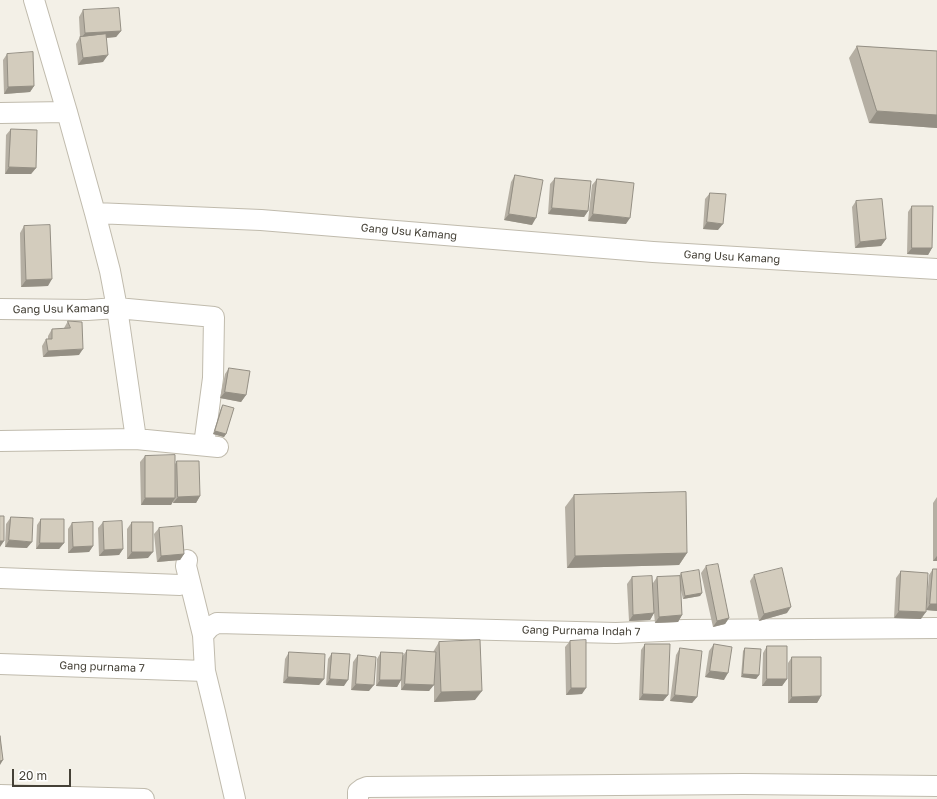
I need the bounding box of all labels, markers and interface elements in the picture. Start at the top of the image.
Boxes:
street label: Gang Usu Kamang [360,221,458,243]
street label: Gang Usu Kamang [683,248,781,266]
street label: Gang Usu Kamang [13,302,109,316]
street label: Gang Purnama Indah 7 [522,623,640,639]
street label: Gang purnama 7 [59,659,145,675]
scale bar [14,761,73,787]
text: 20 m [19,768,47,783]

